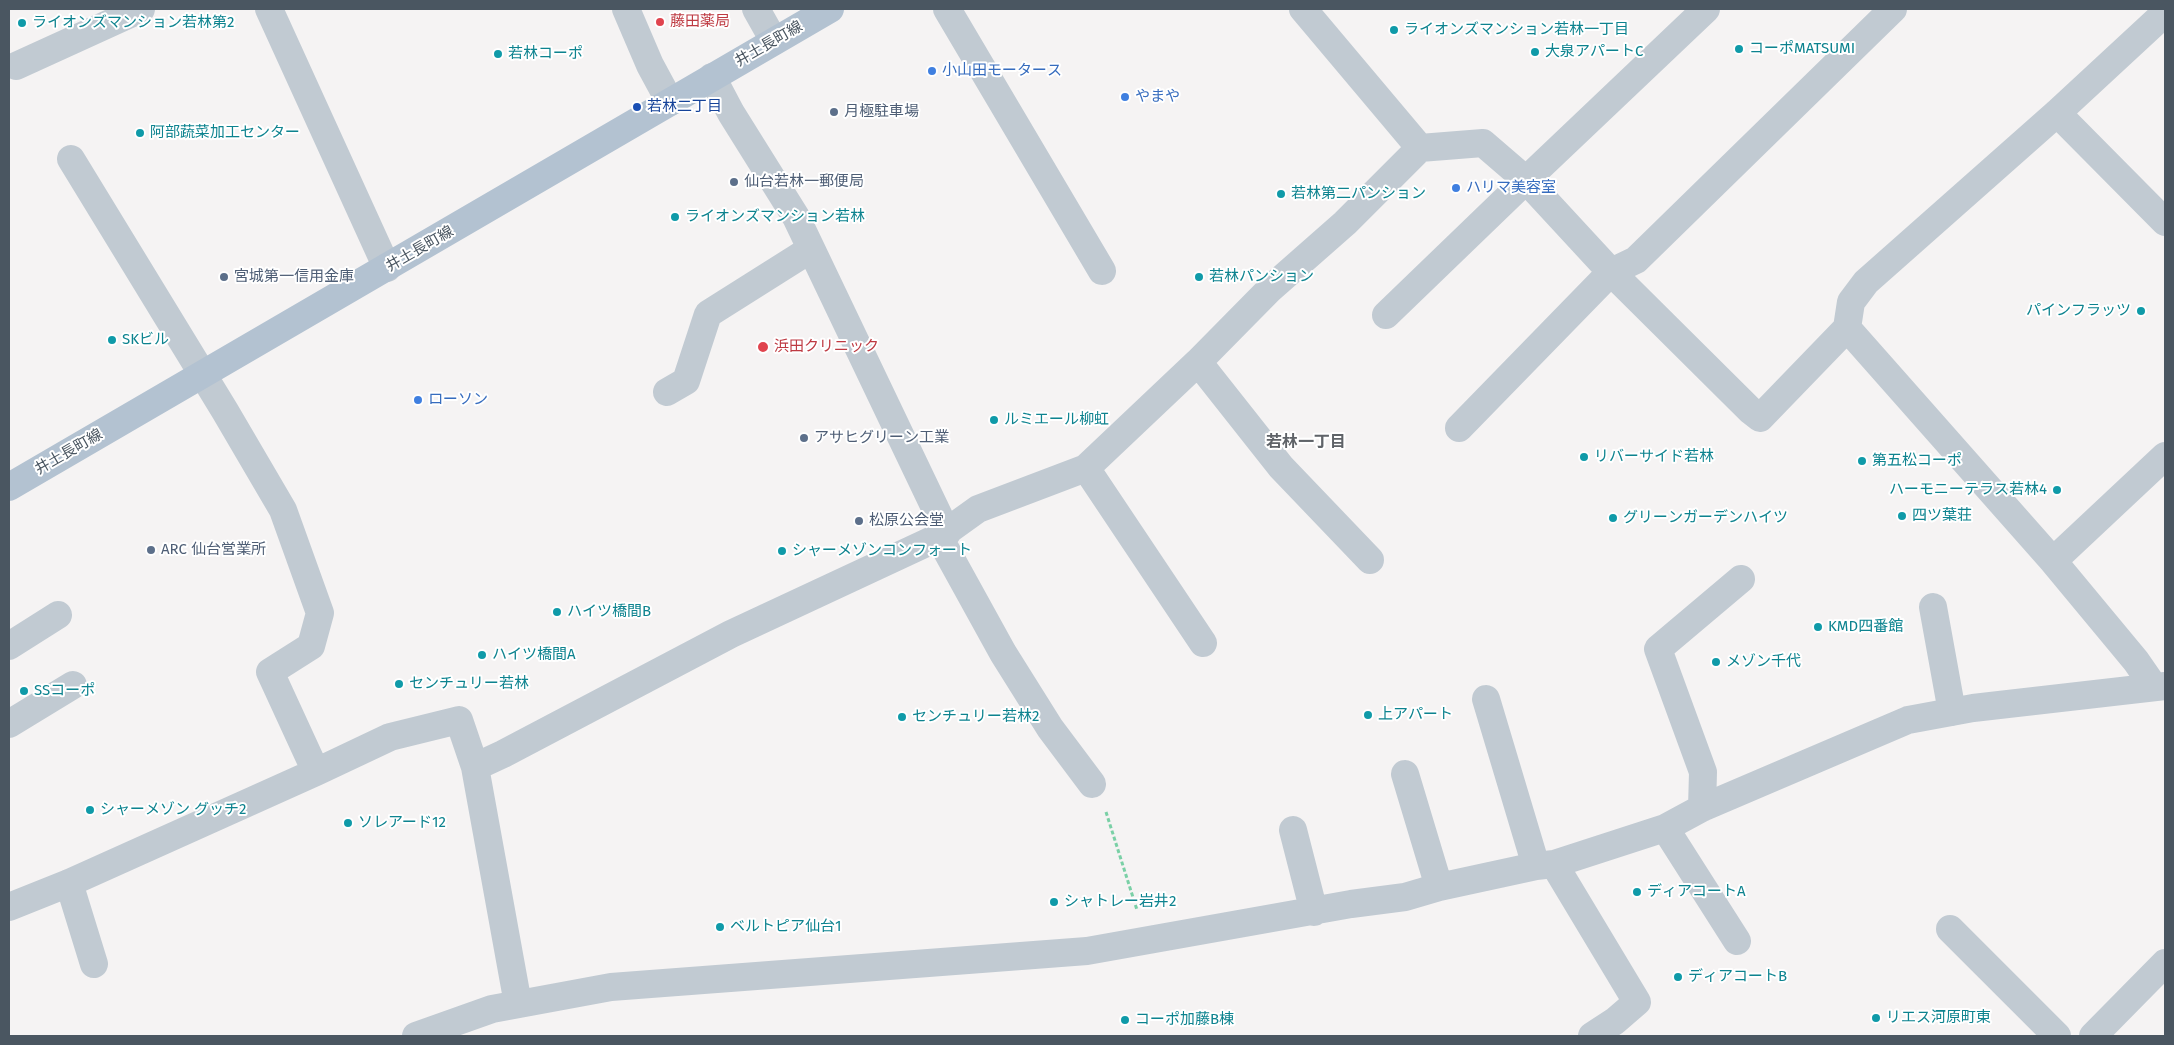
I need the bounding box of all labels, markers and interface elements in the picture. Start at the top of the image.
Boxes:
place label: 藤田薬局 [670,13,730,31]
place label: ライオンズマンション若林第2 [32,14,234,32]
marker: 藤田薬局 [654,16,666,28]
marker: ライオンズマンション若林第2 [16,17,28,29]
street label: 井土長町線 [732,17,806,71]
place label: ライオンズマンション若林一丁目 [1404,21,1629,39]
marker: ライオンズマンション若林一丁目 [1388,24,1400,36]
place label: コーポMATSUMI [1749,40,1855,58]
place label: 大泉アパートC [1545,43,1643,61]
marker: コーポMATSUMI [1733,43,1745,55]
place label: 若林コーポ [508,45,583,63]
marker: 大泉アパートC [1529,46,1541,58]
marker: 若林コーポ [492,48,504,60]
place label: 小山田モータース [942,62,1062,80]
marker: 小山田モータース [926,65,938,77]
place label: やまや [1135,88,1180,106]
marker: やまや [1119,91,1131,103]
place label: 若林二丁目 [647,98,722,116]
marker: 若林二丁目 [631,101,643,113]
place label: 月極駐車場 [844,103,919,121]
marker: 月極駐車場 [828,106,840,118]
place label: 阿部蔬菜加工センター [150,124,300,142]
marker: 阿部蔬菜加工センター [134,127,146,139]
place label: 仙台若林一郵便局 [744,173,864,191]
marker: 仙台若林一郵便局 [728,176,740,188]
place label: ハリマ美容室 [1466,179,1556,197]
marker: ハリマ美容室 [1450,182,1462,194]
place label: 若林第二パンション [1291,185,1426,203]
marker: 若林第二パンション [1275,188,1287,200]
place label: ライオンズマンション若林 [685,208,865,226]
marker: ライオンズマンション若林 [669,211,681,223]
street label: 井土長町線 [383,222,457,276]
place label: 宮城第一信用金庫 [234,268,354,286]
place label: 若林パンション [1209,268,1314,286]
marker: 宮城第一信用金庫 [218,271,230,283]
marker: 若林パンション [1193,271,1205,283]
place label: パインフラッツ [2026,302,2131,320]
marker: パインフラッツ [2135,305,2147,317]
place label: SKビル [122,331,169,349]
marker: SKビル [106,334,118,346]
place label: 浜田クリニック [774,338,879,356]
marker: 浜田クリニック [756,340,770,354]
place label: ローソン [428,391,488,409]
marker: ローソン [412,394,424,406]
place label: ルミエール柳虹 [1004,411,1109,429]
marker: ルミエール柳虹 [988,414,1000,426]
street label: 井土長町線 [32,425,106,479]
place label: アサヒグリーン工業 [814,429,949,447]
marker: アサヒグリーン工業 [798,432,810,444]
district label: 若林一丁目 [1266,433,1346,453]
place label: リバーサイド若林 [1594,448,1714,466]
marker: リバーサイド若林 [1578,451,1590,463]
place label: 第五松コーポ [1872,452,1962,470]
marker: 第五松コーポ [1856,455,1868,467]
place label: ハーモニーテラス若林4 [1889,481,2047,499]
marker: ハーモニーテラス若林4 [2051,484,2063,496]
place label: 四ツ葉荘 [1912,507,1972,525]
place label: グリーンガーデンハイツ [1623,509,1788,527]
marker: 四ツ葉荘 [1896,510,1908,522]
place label: 松原公会堂 [869,512,944,530]
marker: グリーンガーデンハイツ [1607,512,1619,524]
marker: 松原公会堂 [853,515,865,527]
place label: ARC 仙台営業所 [161,541,266,559]
place label: シャーメゾンコンフォート [792,542,972,560]
marker: ARC 仙台営業所 [145,544,157,556]
marker: シャーメゾンコンフォート [776,545,788,557]
place label: ハイツ橋間B [567,603,651,621]
marker: ハイツ橋間B [551,606,563,618]
place label: KMD四番館 [1828,618,1903,636]
marker: KMD四番館 [1812,621,1824,633]
place label: ハイツ橋間A [492,646,576,664]
marker: ハイツ橋間A [476,649,488,661]
place label: メゾン千代 [1726,653,1801,671]
marker: メゾン千代 [1710,656,1722,668]
place label: センチュリー若林 [409,675,529,693]
marker: センチュリー若林 [393,678,405,690]
place label: SSコーポ [34,682,95,700]
marker: SSコーポ [18,685,30,697]
place label: 上アパート [1378,706,1453,724]
place label: センチュリー若林2 [912,708,1039,726]
marker: 上アパート [1362,709,1374,721]
marker: センチュリー若林2 [896,711,908,723]
place label: シャーメゾン グッチ2 [100,801,246,819]
marker: シャーメゾン グッチ2 [84,804,96,816]
place label: ソレアード12 [358,814,446,832]
marker: ソレアード12 [342,817,354,829]
place label: ディアコートA [1647,883,1746,901]
marker: ディアコートA [1631,886,1643,898]
place label: シャトレー岩井2 [1064,893,1176,911]
marker: シャトレー岩井2 [1048,896,1060,908]
place label: ベルトピア仙台1 [730,918,841,936]
marker: ベルトピア仙台1 [714,921,726,933]
place label: ディアコートB [1688,968,1787,986]
marker: ディアコートB [1672,971,1684,983]
place label: リエス河原町東 [1886,1009,1991,1027]
place label: コーポ加藤B棟 [1135,1011,1234,1029]
marker: リエス河原町東 [1870,1012,1882,1024]
marker: コーポ加藤B棟 [1119,1014,1131,1026]

